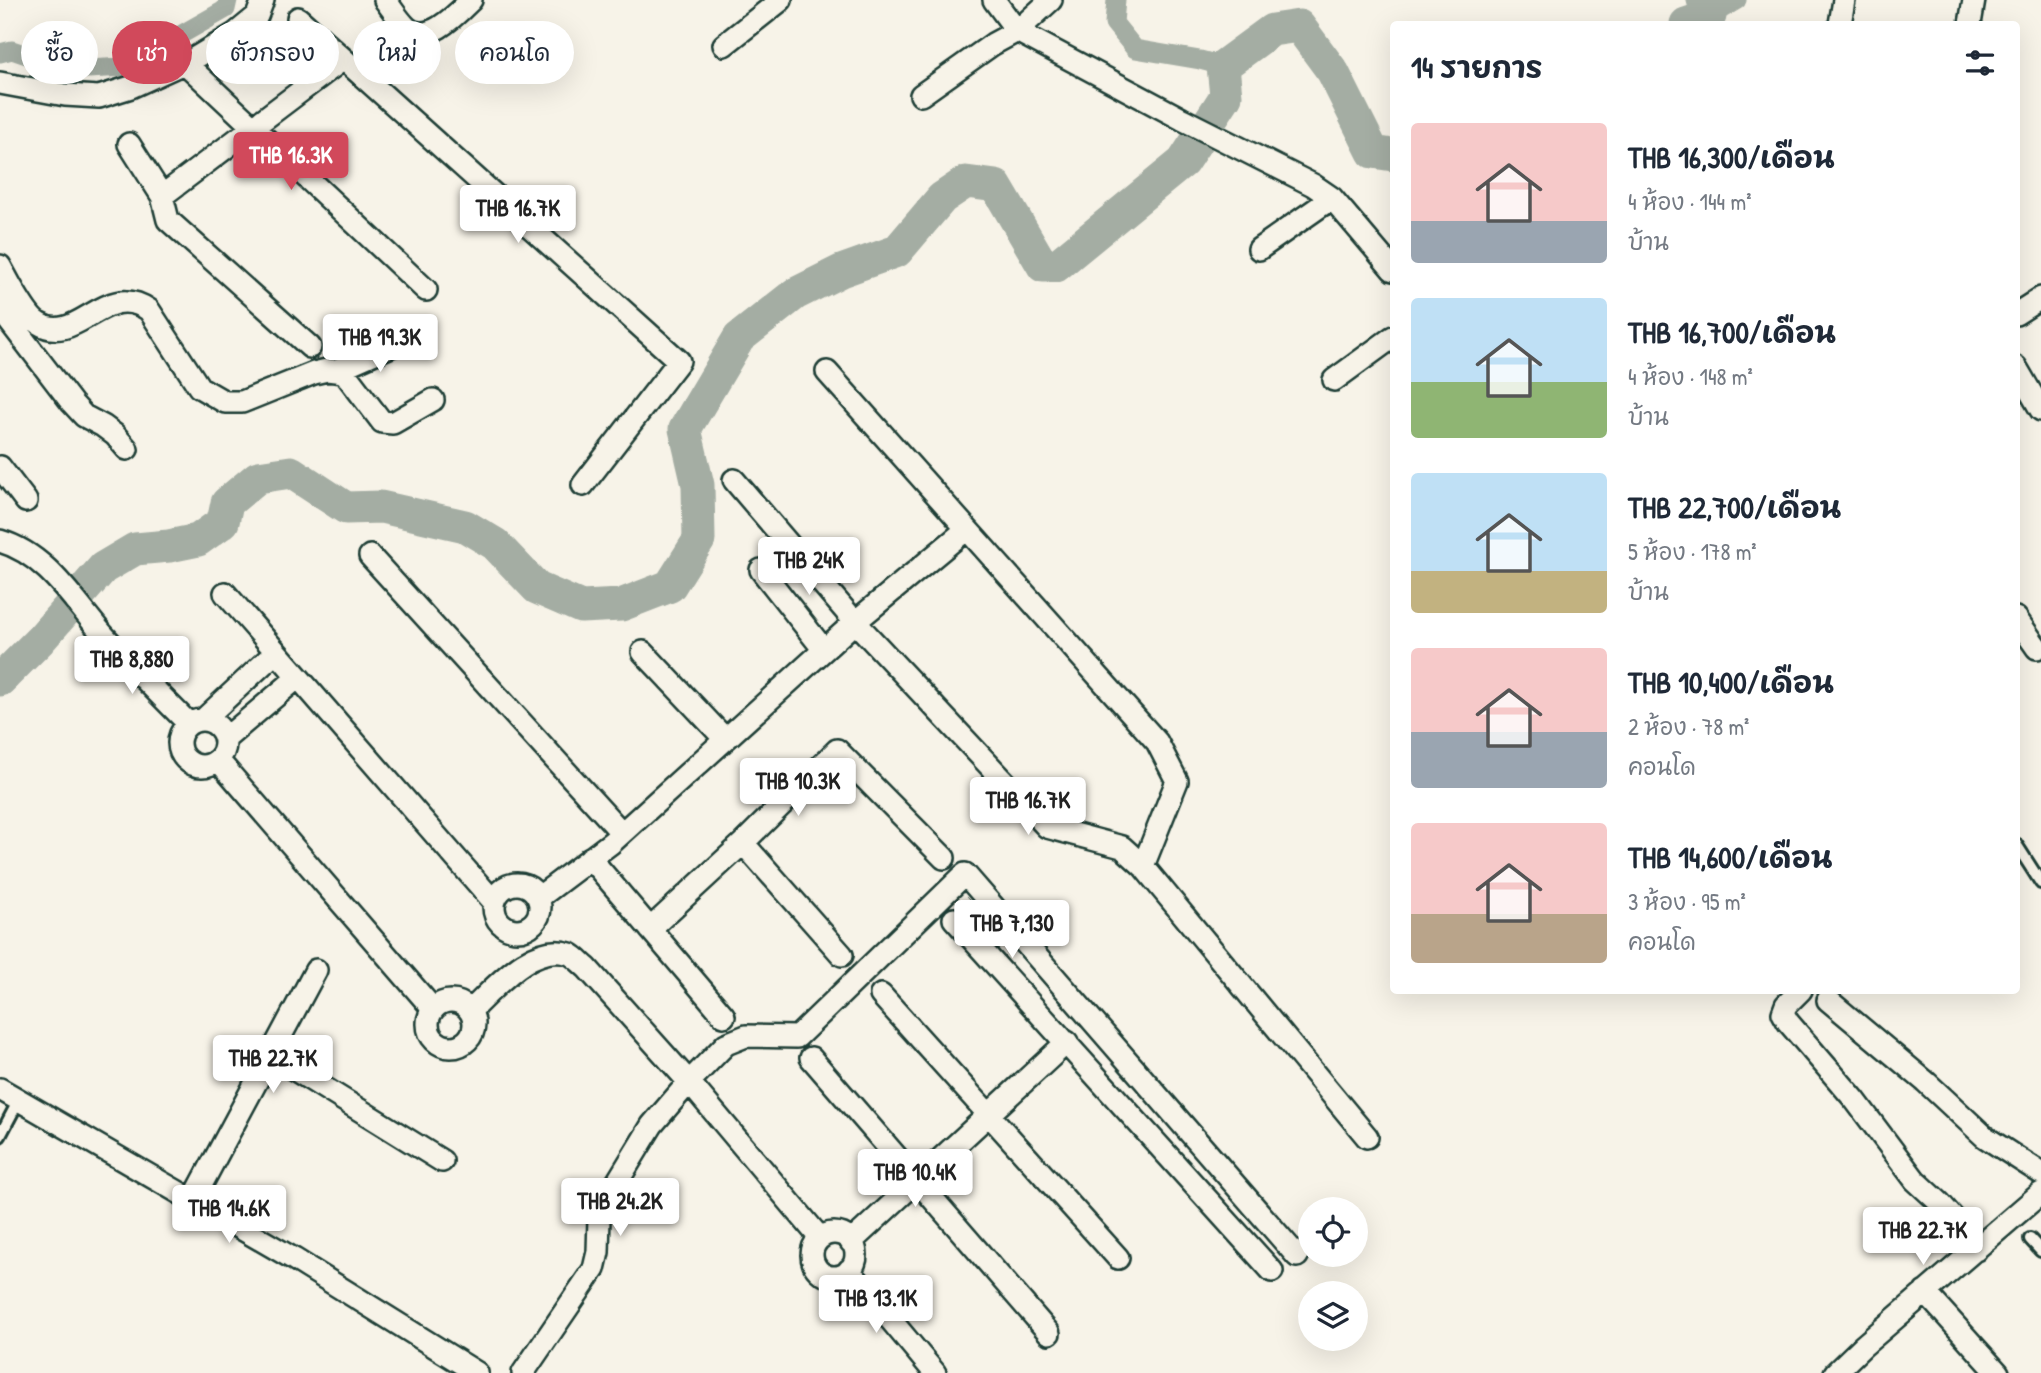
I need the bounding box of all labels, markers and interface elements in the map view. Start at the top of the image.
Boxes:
chip: ซื้อ [21,21,98,84]
chip: เช่า [112,21,192,84]
chip: ตัวกรอง [206,21,339,84]
chip: ใหม่ [353,21,441,84]
chip: คอนโด [455,21,574,84]
icon: filters [1961,44,1999,82]
text: 14 รายการ [1411,47,1543,87]
pin: THB 16.3K [211,132,371,192]
text: THB 16,300/เดือน [1628,137,1835,177]
text: THB 16.3K [249,139,333,170]
icon: home [1467,151,1551,235]
pin: THB 16.7K [438,186,598,245]
text: 4 ห้อง · 144 m² [1628,186,1751,217]
text: THB 16.7K [476,192,560,223]
text: บ้าน [1628,226,1669,257]
text: THB 16,700/เดือน [1628,312,1836,352]
pin: THB 19.3K [300,314,460,374]
text: THB 19.3K [339,321,421,352]
icon: home [1467,326,1551,410]
text: 4 ห้อง · 148 m² [1628,361,1753,392]
text: บ้าน [1628,401,1669,432]
text: THB 22,700/เดือน [1628,487,1841,527]
icon: home [1467,501,1551,585]
text: 5 ห้อง · 178 m² [1628,536,1757,567]
pin: THB 24K [744,538,874,597]
text: THB 24K [774,544,844,575]
text: บ้าน [1628,576,1669,607]
pin: THB 8,880 [52,636,212,696]
text: THB 8,880 [90,643,174,674]
text: THB 10,400/เดือน [1628,662,1834,702]
icon: home [1467,676,1551,760]
text: 2 ห้อง · 78 m² [1628,711,1749,742]
text: คอนโด [1628,751,1696,782]
pin: THB 10.3K [718,758,878,818]
text: THB 10.3K [756,765,840,796]
pin: THB 16.7K [948,778,1108,837]
text: THB 16.7K [986,784,1070,815]
text: THB 14,600/เดือน [1628,837,1832,877]
icon: home [1467,851,1551,935]
text: 3 ห้อง · 95 m² [1628,886,1746,917]
pin: THB 7,130 [932,900,1092,960]
text: THB 7,130 [970,907,1054,938]
text: คอนโด [1628,926,1696,957]
pin: THB 22.7K [193,1036,353,1095]
text: THB 22.7K [229,1042,317,1073]
pin: THB 10.4K [835,1150,995,1209]
text: THB 10.4K [874,1156,956,1187]
pin: THB 24.2K [540,1178,700,1238]
text: THB 24.2K [577,1185,663,1216]
pin: THB 14.6K [149,1186,309,1245]
text: THB 14.6K [188,1192,270,1223]
map controls [1298,1197,1368,1351]
button: locate [1298,1197,1368,1267]
pin: THB 22.7K [1843,1208,2003,1267]
text: THB 22.7K [1879,1214,1967,1245]
pin: THB 13.1K [796,1276,956,1335]
button: layers [1298,1281,1368,1351]
text: THB 13.1K [835,1282,917,1313]

